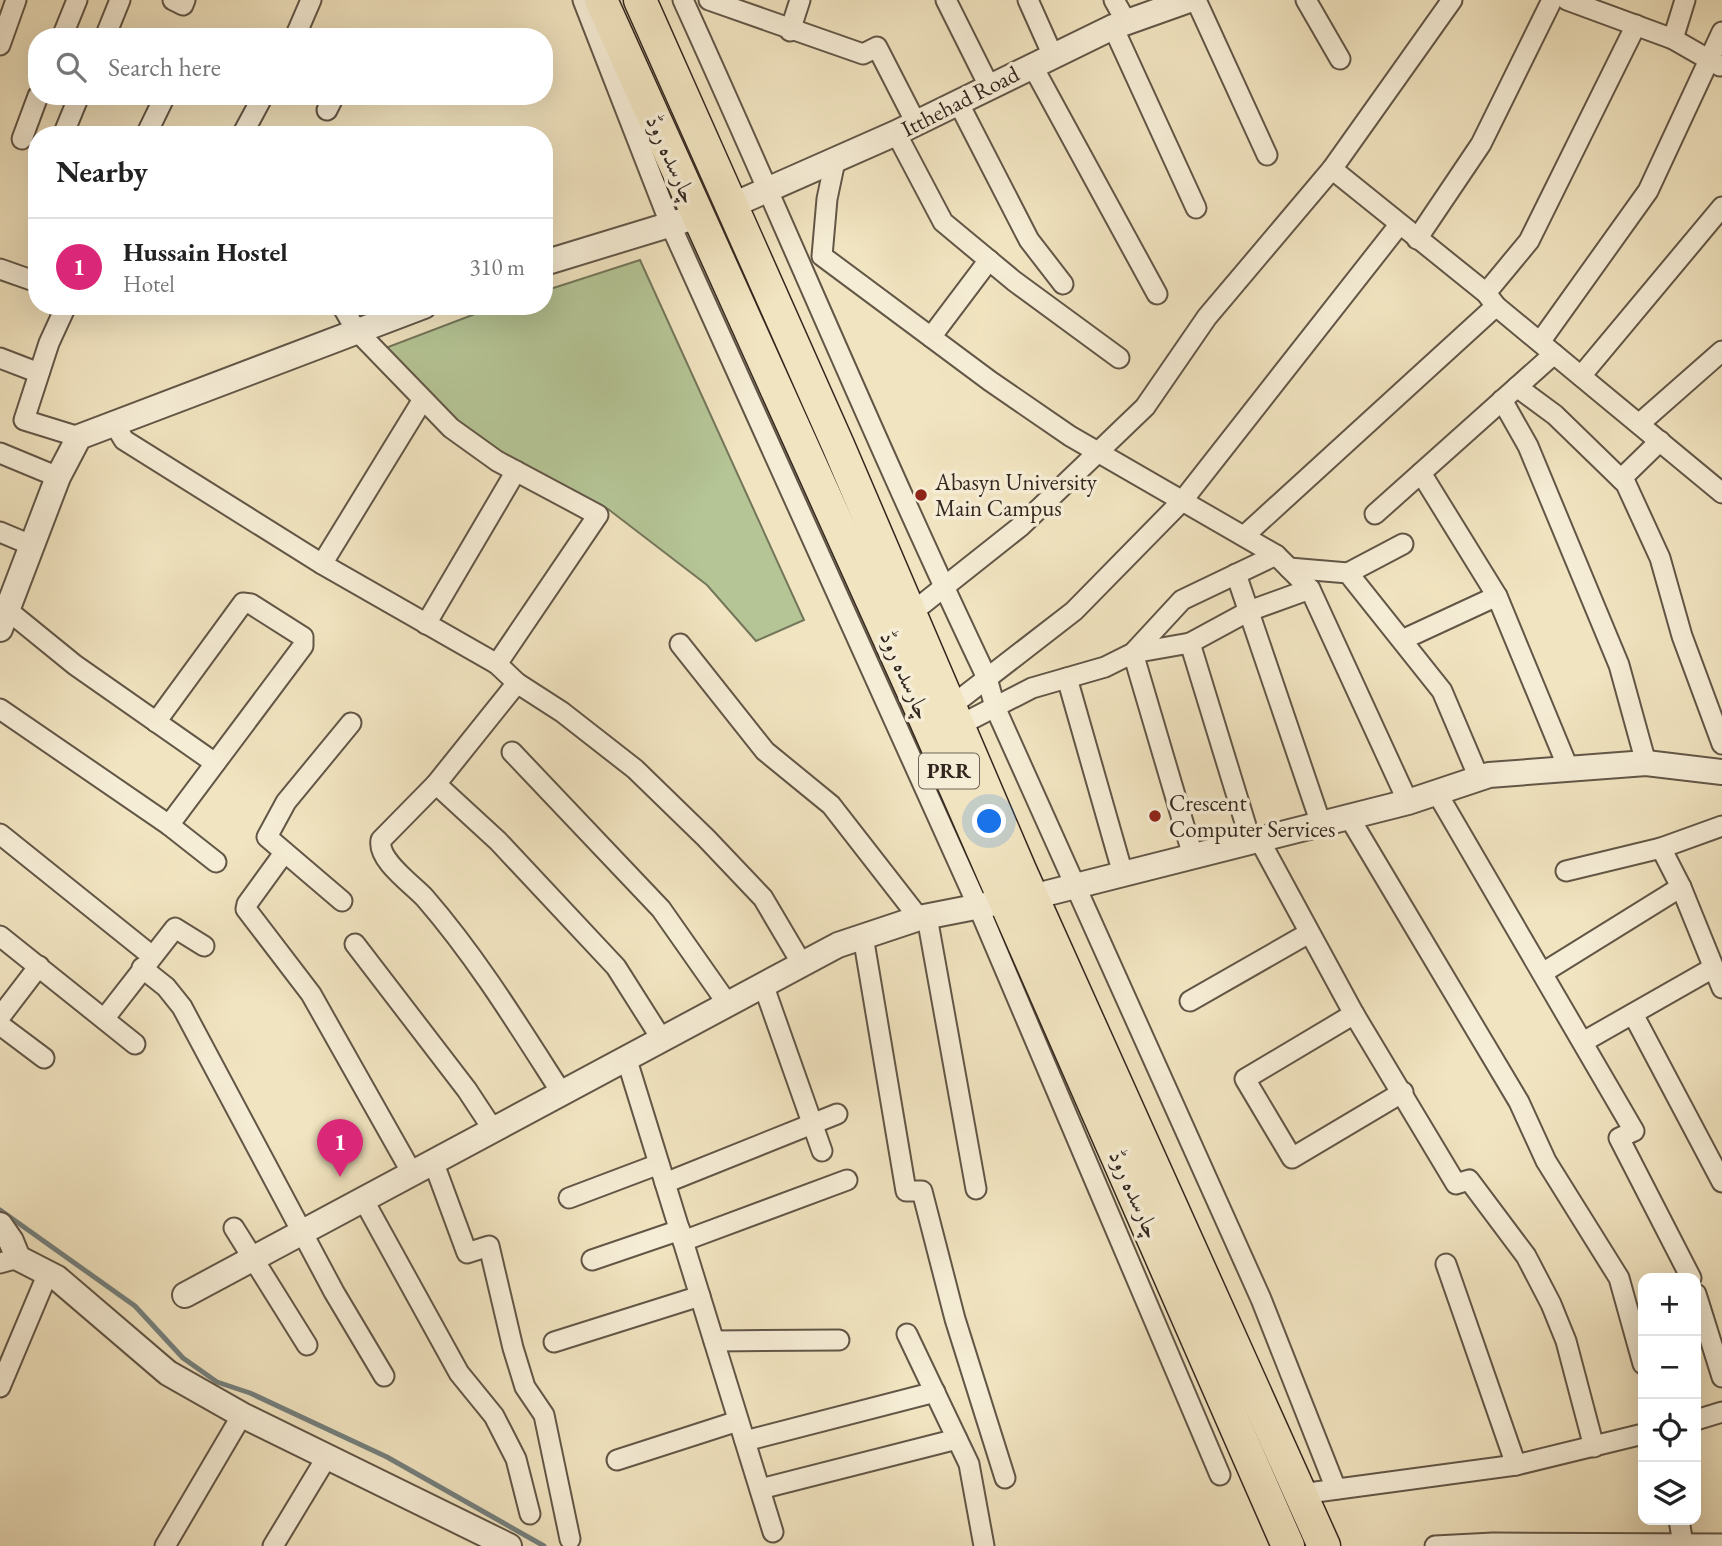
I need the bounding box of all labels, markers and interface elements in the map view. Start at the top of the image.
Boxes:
search box [28,28,553,105]
icon: search [52,48,90,86]
text: Search here [108,50,221,84]
street label: Itthehad Road [896,58,1024,144]
street label: چارسدہ روڈ [638,110,705,208]
text: Nearby [56,152,148,191]
text: Hussain Hostel [123,235,288,269]
text: 1 [73,252,85,282]
text: 310 m [469,252,525,282]
text: Hotel [123,269,175,299]
place label: Abasyn University Main Campus [934,467,1098,523]
marker: Abasyn University Main Campus [913,487,929,503]
street label: چارسدہ روڈ [872,626,939,724]
road number: PRR [919,754,979,788]
place label: Crescent Computer Services [1169,788,1336,844]
your location [972,804,1006,838]
marker: Crescent Computer Services [1147,808,1163,824]
pin: 1 [317,1119,363,1177]
street label: چارسدہ روڈ [1101,1145,1168,1243]
map controls [1638,1273,1701,1525]
button: + [1638,1273,1701,1336]
button: − [1638,1336,1701,1399]
button: locate [1638,1399,1701,1462]
button: layers [1638,1462,1701,1525]

